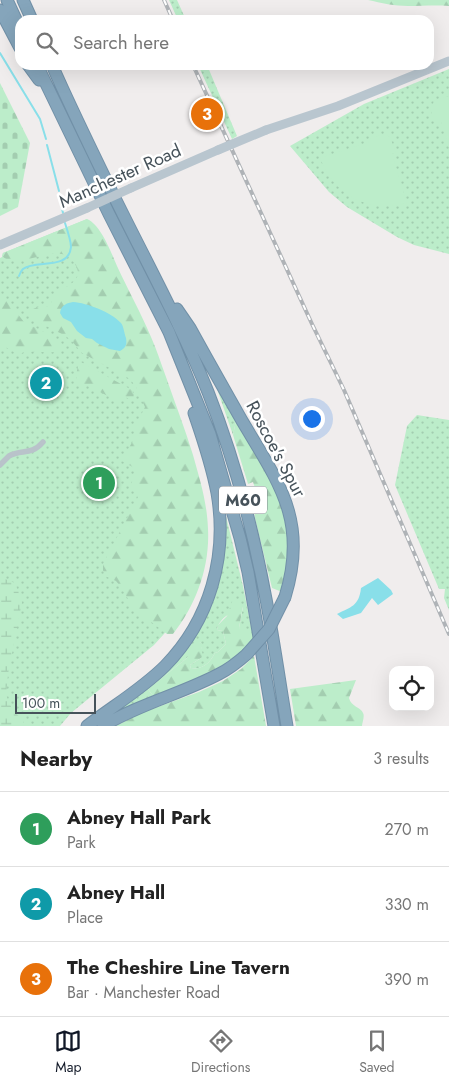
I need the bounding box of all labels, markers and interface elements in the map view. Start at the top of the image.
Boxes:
search box [15,15,434,70]
icon: search [33,29,61,57]
text: Search here [73,29,169,56]
pin: 3 [191,95,223,133]
street label: Manchester Road [55,137,185,215]
pin: 2 [30,364,62,402]
street label: Roscoe's Spur [240,396,313,503]
your location [299,406,325,432]
pin: 1 [83,464,115,502]
road number: M60 [219,486,267,514]
map controls [389,666,434,711]
button: locate [389,666,434,711]
scale bar [15,691,96,714]
text: 100 m [22,693,60,713]
text: Nearby [20,744,92,774]
text: 3 results [373,747,429,770]
text: Abney Hall Park [67,804,211,831]
text: 1 [32,818,40,841]
text: 270 m [385,818,429,841]
text: Park [67,831,96,854]
text: Abney Hall [67,879,165,906]
text: 2 [31,893,41,916]
text: 330 m [385,893,429,916]
text: Place [67,906,103,929]
text: The Cheshire Line Tavern [67,954,290,981]
text: 3 [31,968,41,991]
text: 390 m [384,968,429,991]
text: Bar · Manchester Road [67,981,220,1004]
tab: Map [54,1027,82,1077]
tab: Directions [191,1027,250,1077]
tab: Saved [359,1027,395,1077]

